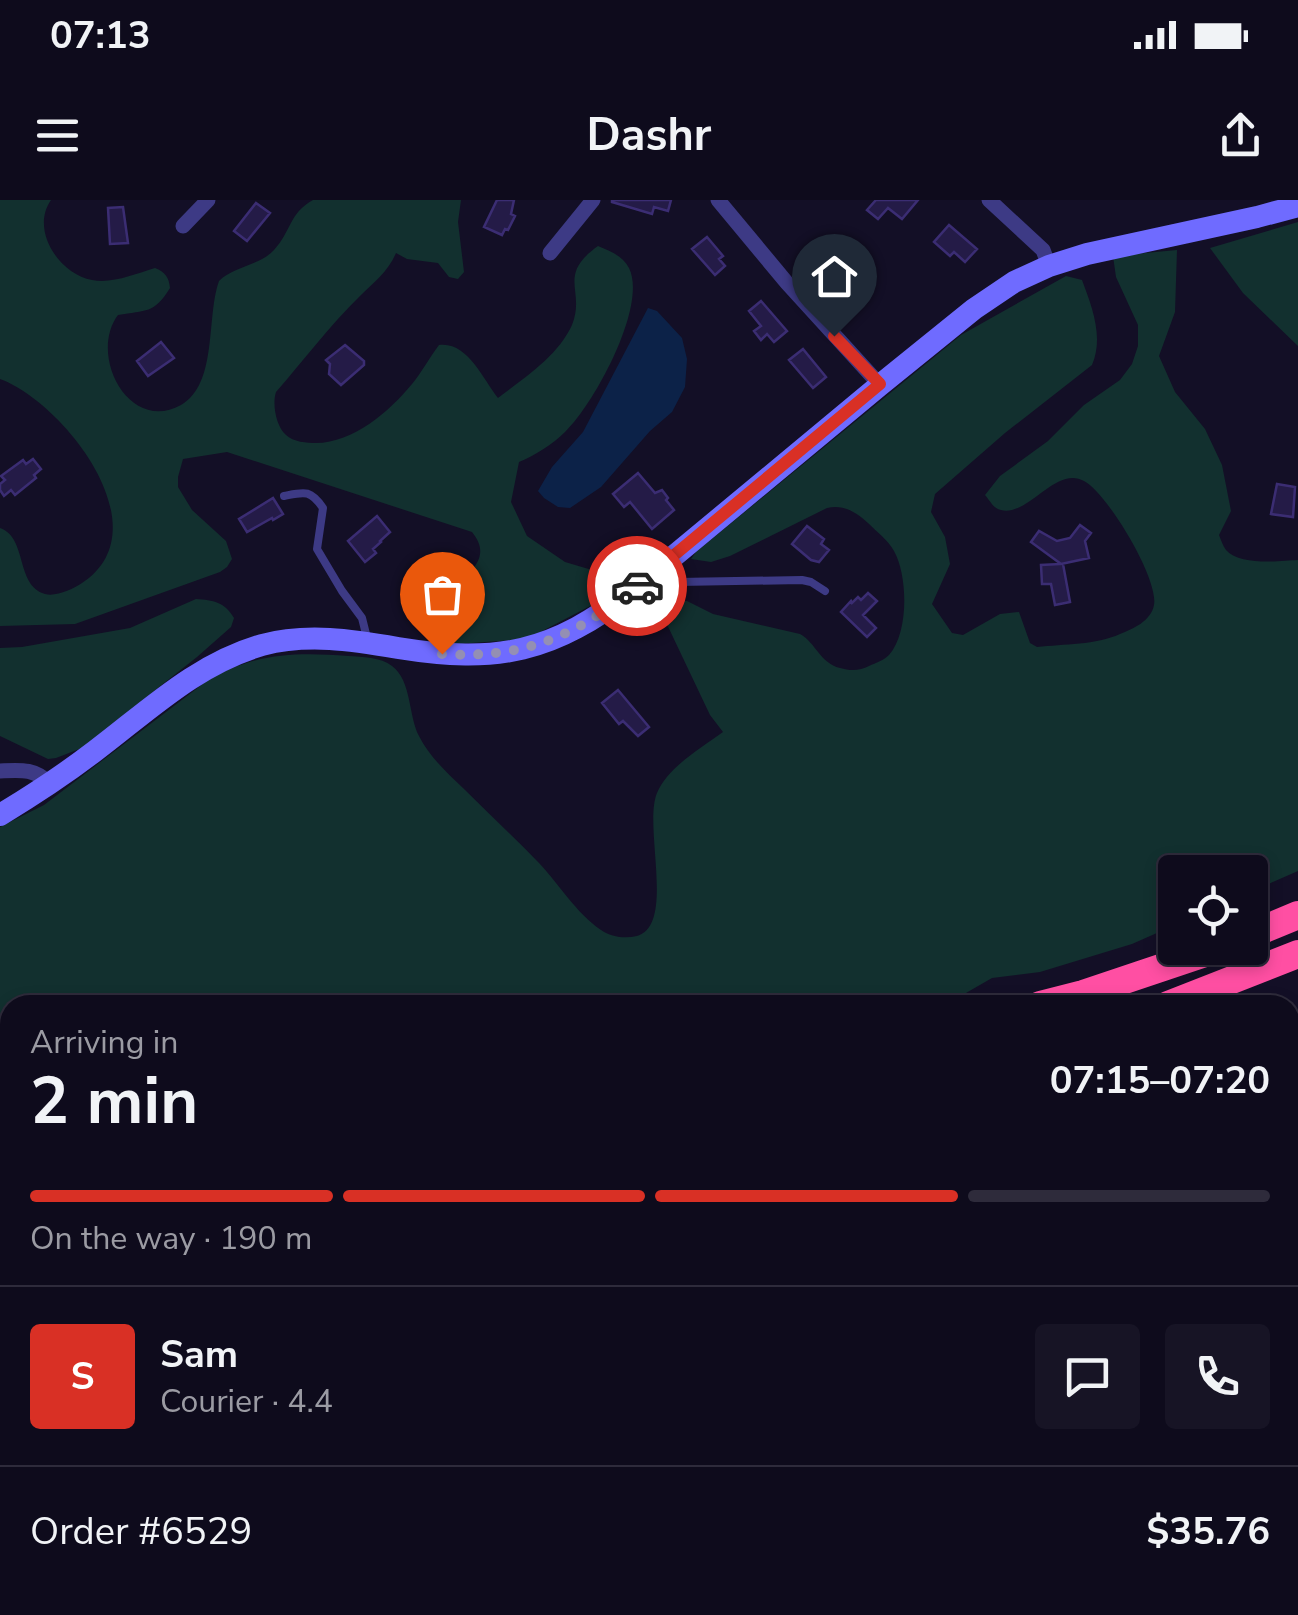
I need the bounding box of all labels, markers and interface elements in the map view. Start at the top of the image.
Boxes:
text: 07:13 [50,10,151,61]
text: Dashr [587,105,711,166]
icon: menu [30,108,85,163]
icon: share [1213,108,1268,163]
pin [792,234,877,337]
icon: home [807,249,862,304]
courier [587,536,687,636]
pin [400,552,485,655]
icon: car [610,559,665,614]
icon: bag [415,567,470,622]
map controls [1158,855,1268,965]
button: locate [1158,855,1268,965]
text: Arriving in [30,1021,178,1064]
text: 07:15–07:20 [1050,1055,1270,1106]
text: 2 min [30,1057,198,1146]
text: On the way · 190 m [30,1217,312,1260]
button: chat [1035,1324,1140,1429]
button: phone [1165,1324,1270,1429]
text: Sam [160,1329,238,1380]
text: S [71,1351,94,1402]
text: Courier · 4.4 [160,1380,333,1423]
text: Order #6529 [30,1506,252,1557]
text: $35.76 [1147,1506,1270,1557]

